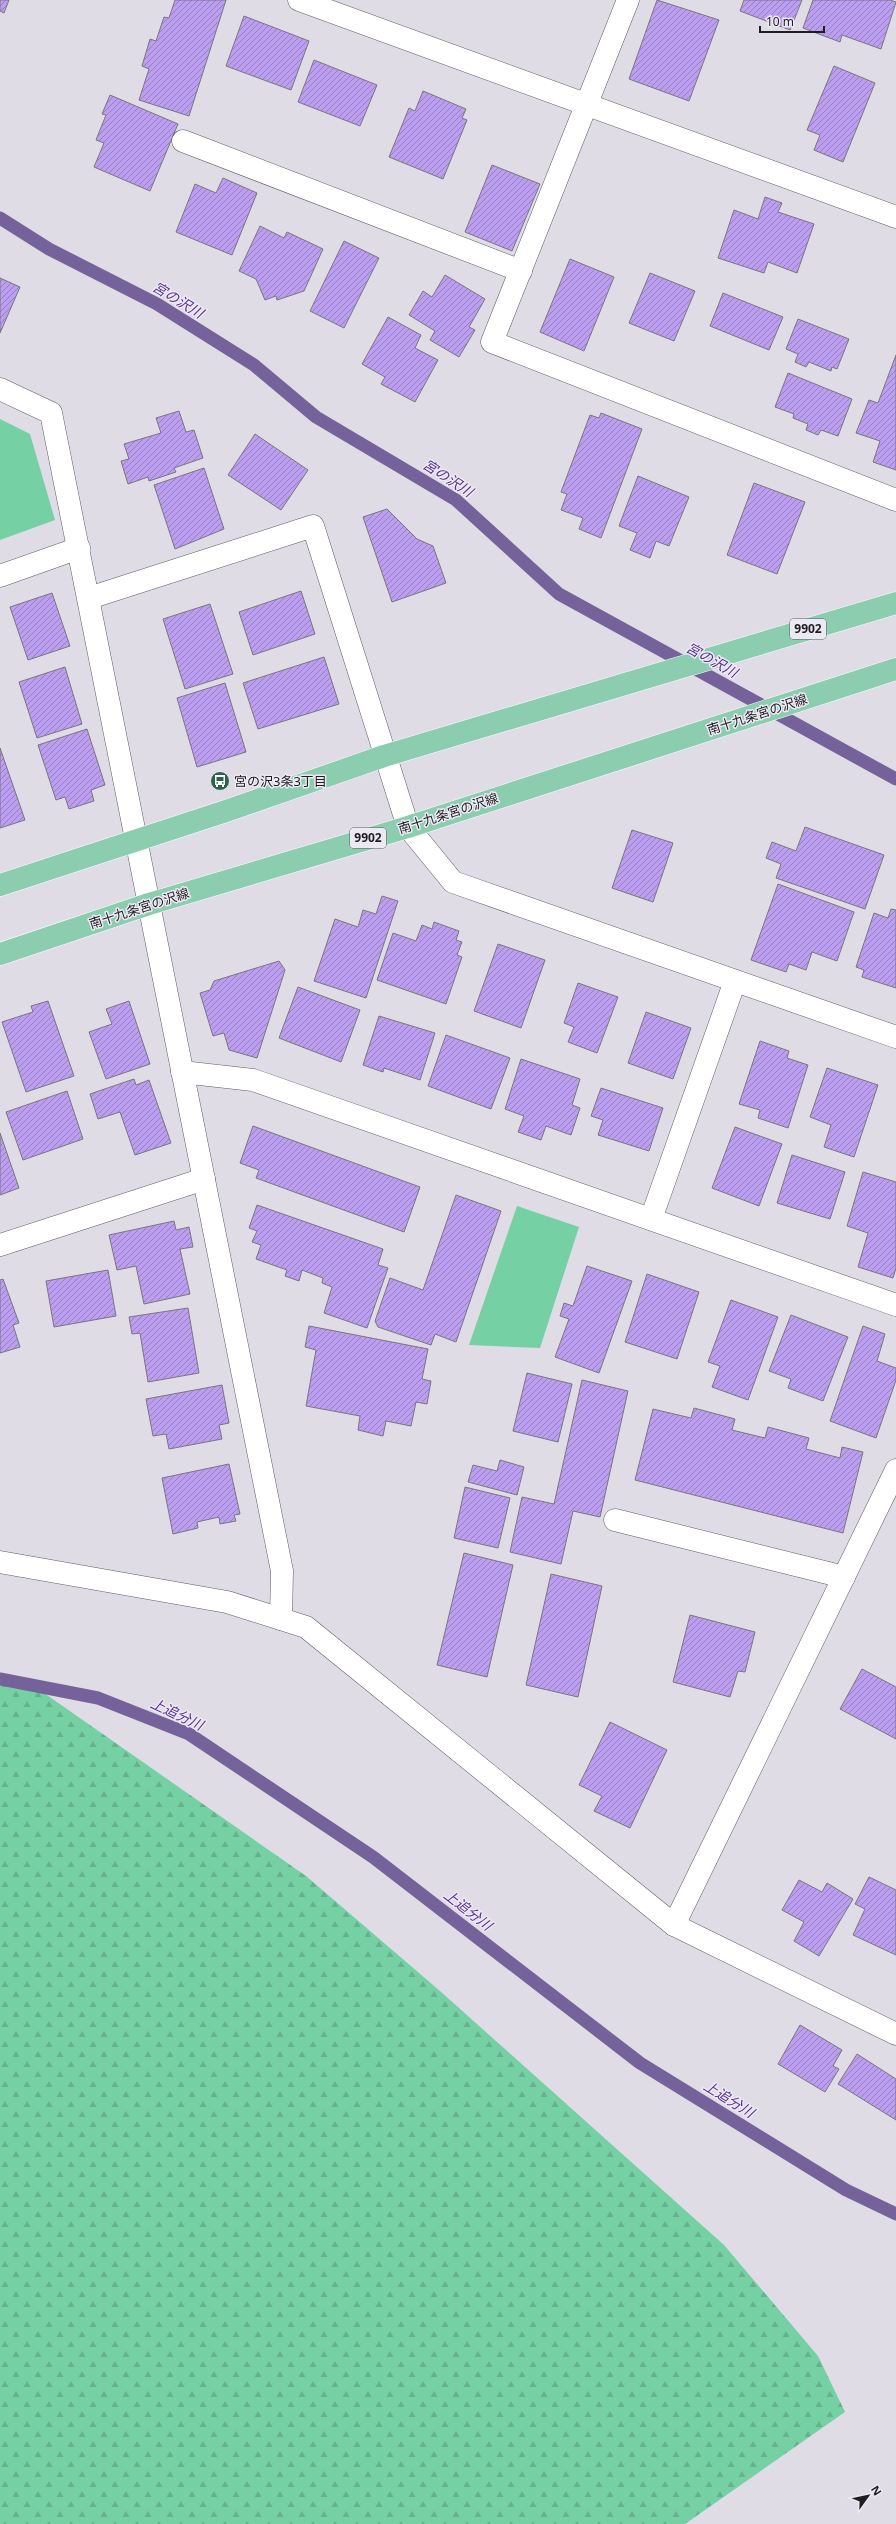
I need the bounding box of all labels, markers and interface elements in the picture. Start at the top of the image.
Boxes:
scale bar [760,8,824,34]
text: 10 m [766,13,794,30]
water label: 宮の沢川 [149,277,209,323]
water label: 宮の沢川 [420,454,479,502]
road number: 9902 [790,619,826,639]
water label: 宮の沢川 [683,638,743,682]
street label: 南十九条宮の沢線 [705,689,809,739]
bus stop icon: 宮の沢3条3丁目 [209,770,231,792]
place label: 宮の沢3条3丁目 [234,772,327,790]
street label: 南十九条宮の沢線 [396,788,500,838]
road number: 9902 [350,828,386,848]
street label: 南十九条宮の沢線 [87,883,191,933]
water label: 上追分川 [148,1693,208,1735]
water label: 上追分川 [440,1885,498,1936]
water label: 上追分川 [700,2076,760,2123]
north arrow [848,2476,888,2516]
text: N [868,2482,886,2498]

